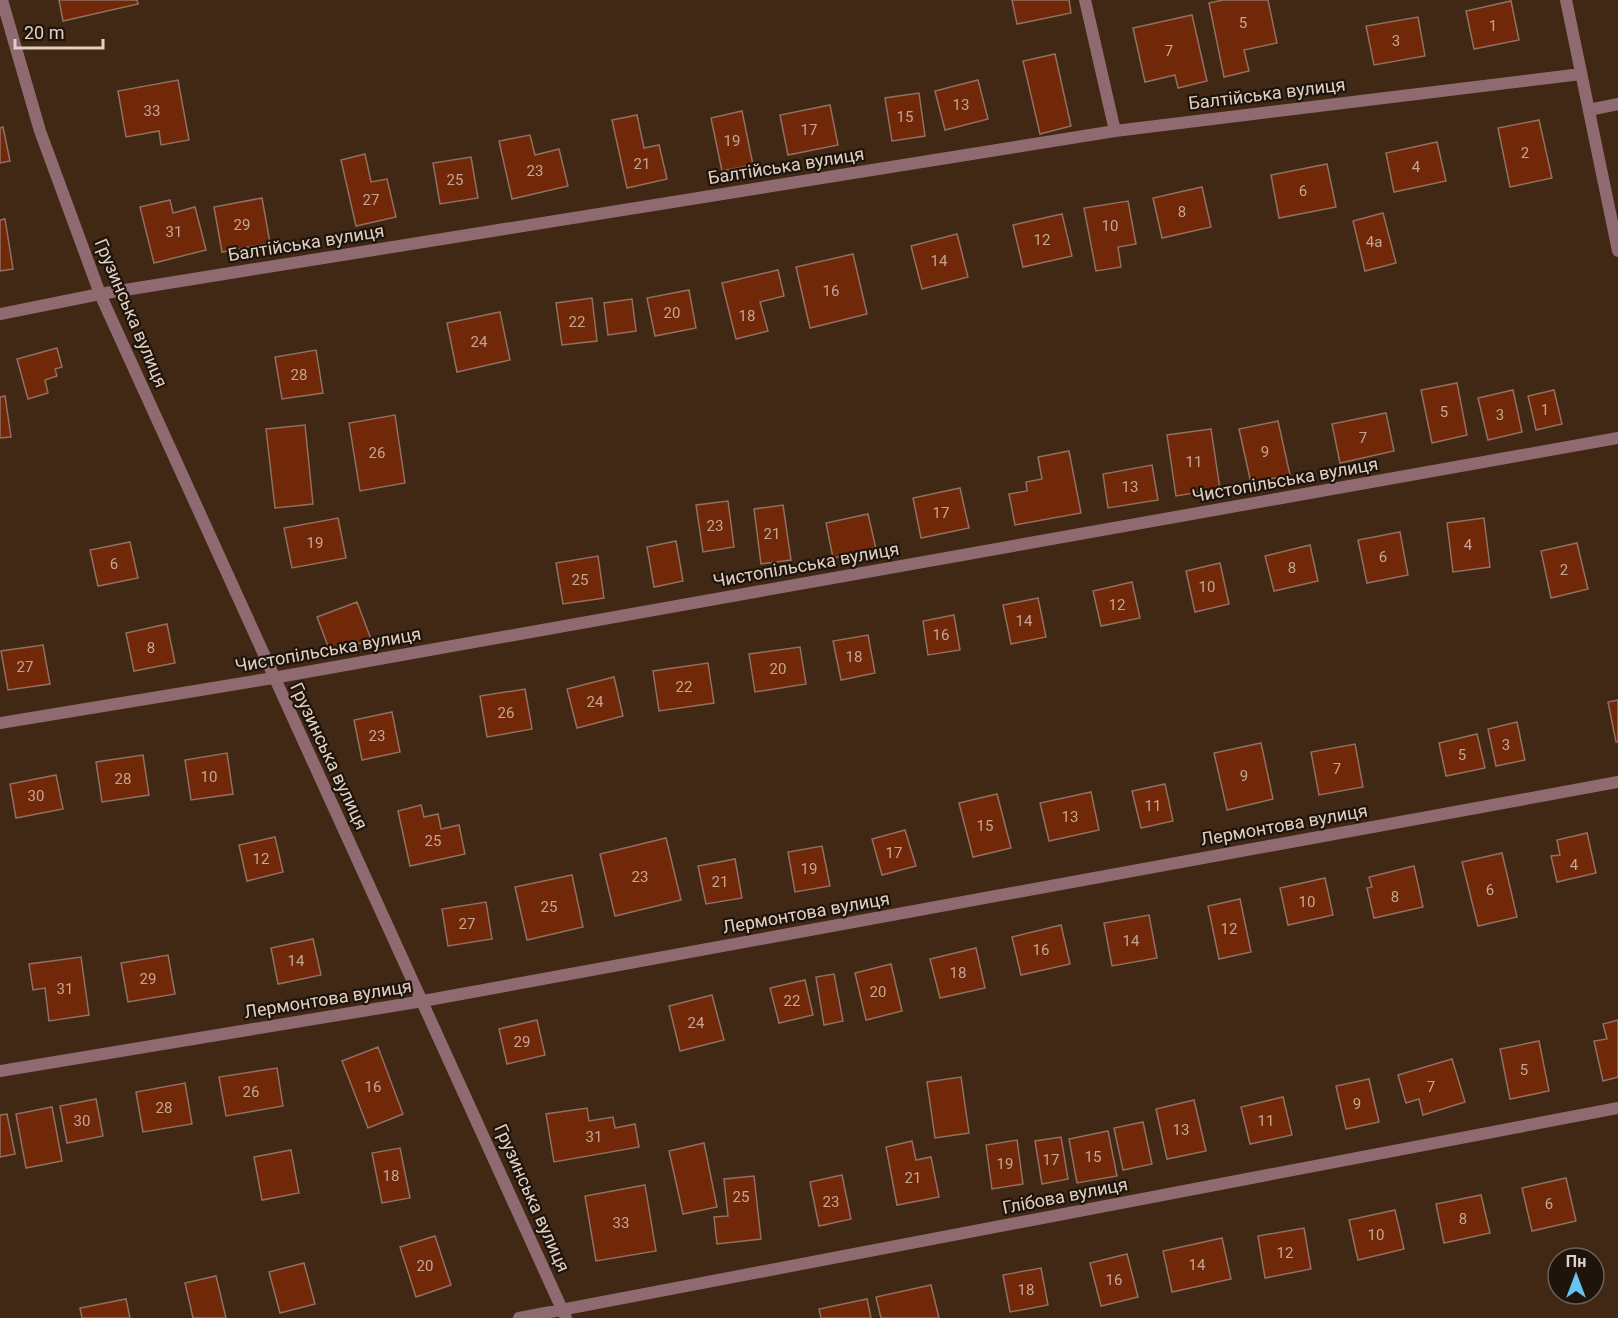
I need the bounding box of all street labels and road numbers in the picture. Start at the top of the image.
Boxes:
street label: Балтійська вулиця [1187,73,1347,114]
street label: Балтійська вулиця [706,143,866,188]
street label: Балтійська вулиця [226,220,386,265]
street label: Грузинська вулиця [91,235,172,390]
street label: Чистопільська вулиця [1190,453,1380,506]
street label: Чистопільська вулиця [711,538,901,591]
street label: Чистопільська вулиця [233,623,423,676]
street label: Грузинська вулиця [286,679,373,833]
street label: Лермонтова вулиця [1199,799,1369,850]
street label: Лермонтова вулиця [721,887,891,938]
street label: Лермонтова вулиця [243,975,413,1022]
street label: Грузинська вулиця [490,1121,575,1275]
street label: Глібова вулиця [1000,1173,1129,1218]

